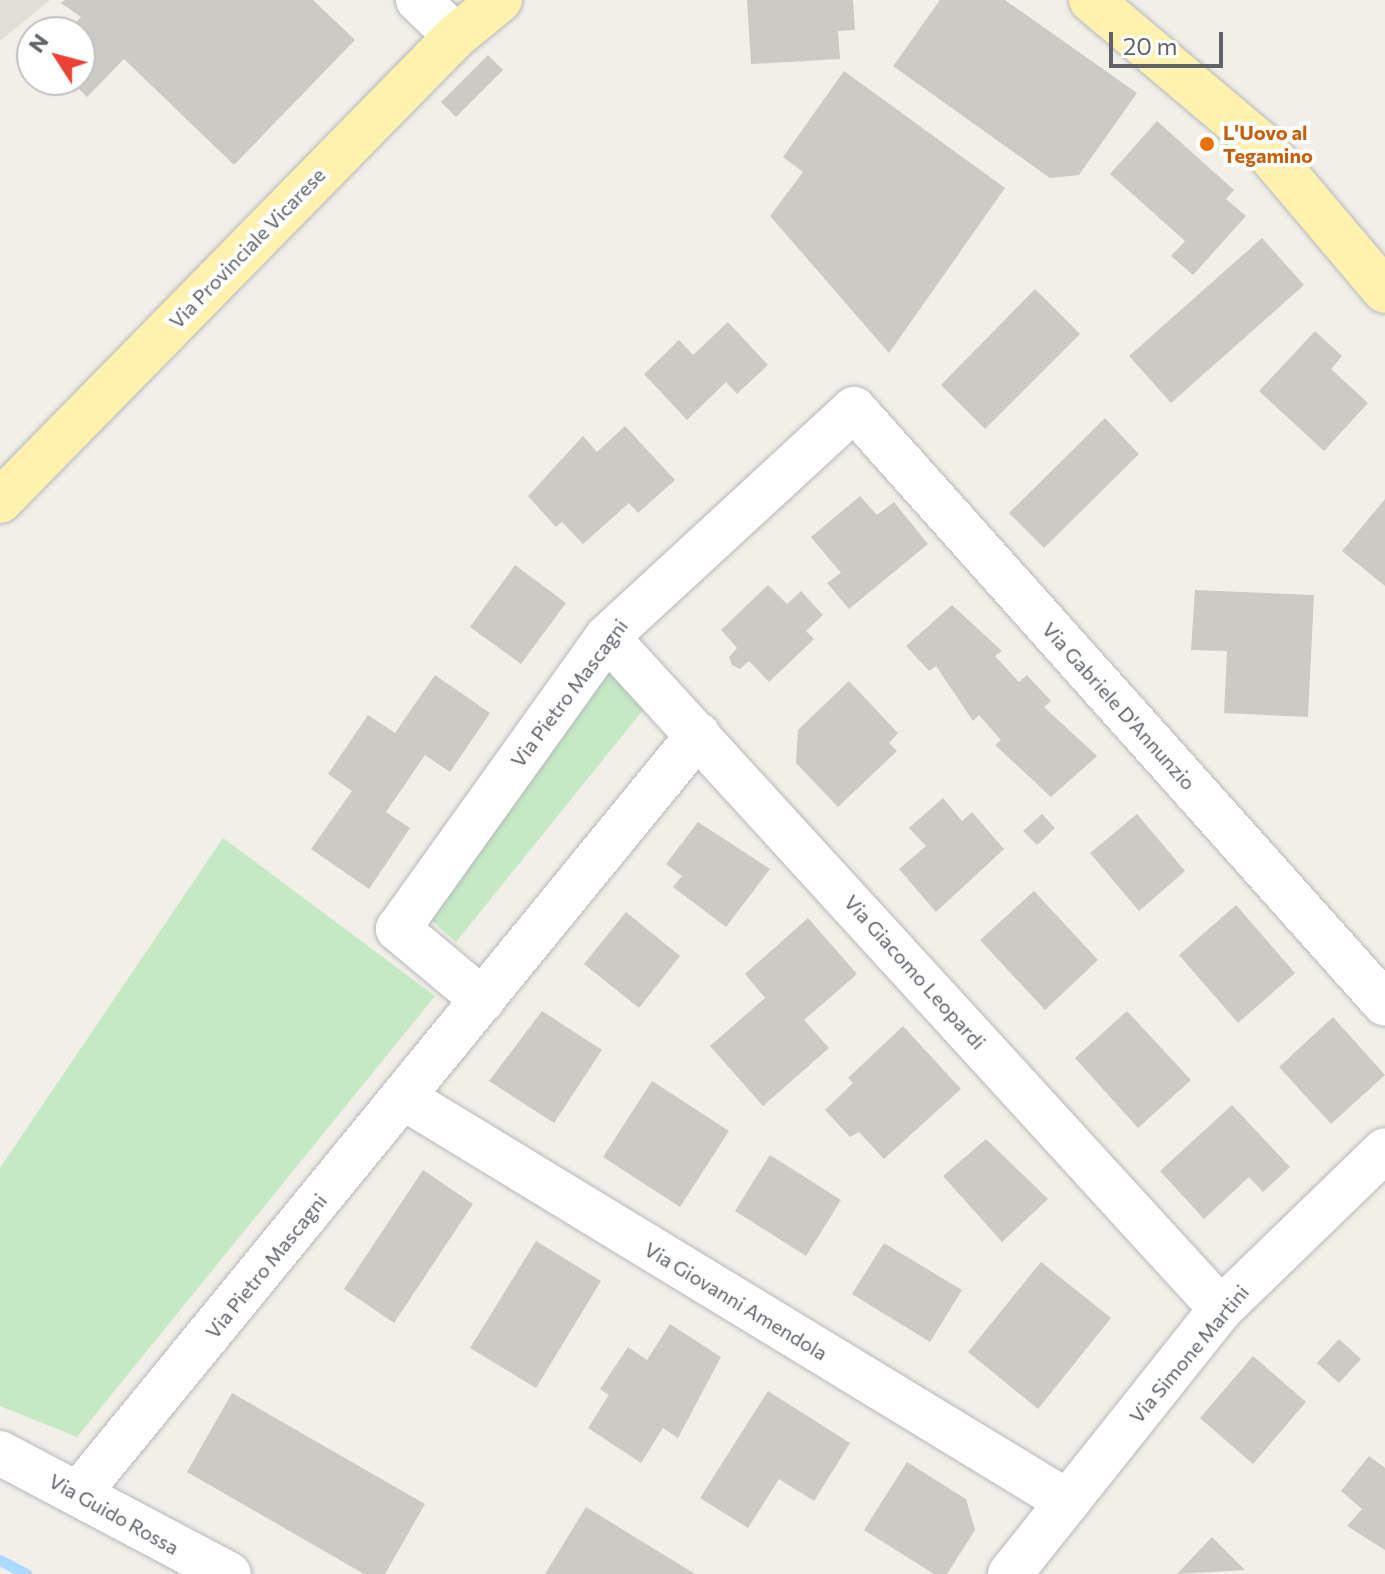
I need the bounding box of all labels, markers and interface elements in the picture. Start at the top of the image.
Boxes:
north arrow [16,16,96,96]
scale bar [1113,16,1227,66]
text: N [22,28,54,57]
text: 20 m [1123,31,1177,60]
place label: L'Uovo al Tegamino [1223,120,1313,167]
marker: L'Uovo al Tegamino [1198,135,1216,153]
street label: Via Provinciale Vicarese [164,163,330,333]
street label: Via Pietro Mascagni [505,614,633,772]
street label: Via Gabriele D'Annunzio [1037,617,1201,795]
street label: Via Giacomo Leopardi [839,890,991,1054]
street label: Via Pietro Mascagni [200,1189,332,1343]
street label: Via Giovanni Amendola [640,1237,832,1365]
street label: Via Simone Martini [1124,1280,1254,1428]
street label: Via Guido Rossa [45,1468,183,1560]

